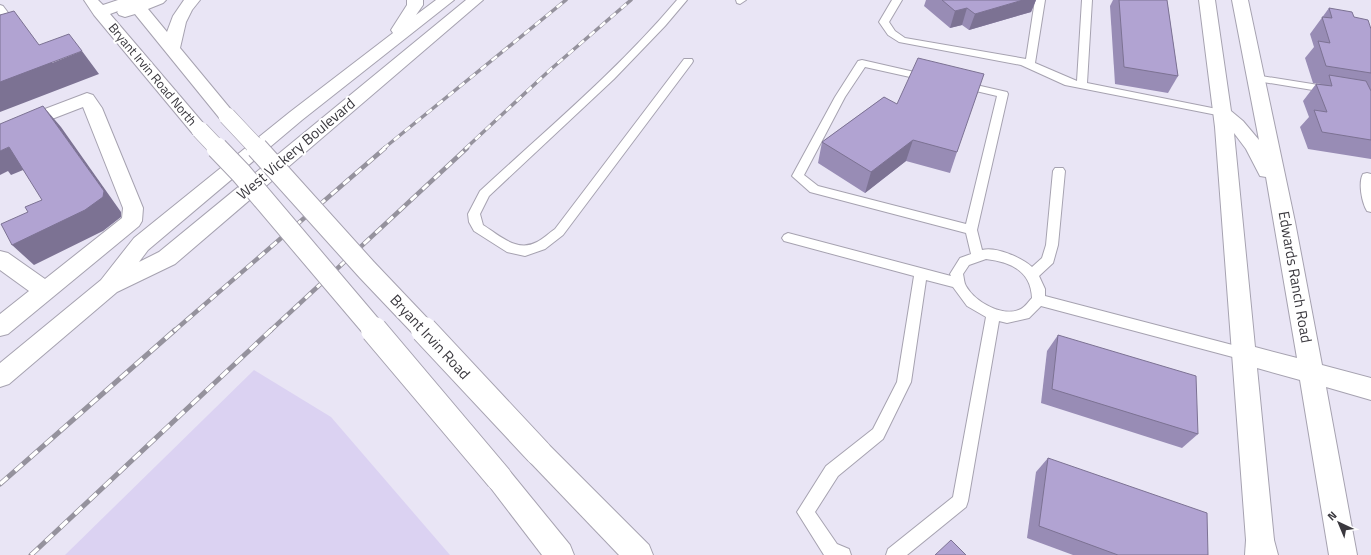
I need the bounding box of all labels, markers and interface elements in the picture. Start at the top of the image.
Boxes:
street label: Bryant Irvin Road North [104,18,202,130]
street label: West Vickery Boulevard [231,92,360,205]
street label: Edwards Ranch Road [1273,209,1318,345]
street label: Bryant Irvin Road [385,289,476,384]
north arrow [1319,503,1359,543]
text: N [1324,507,1340,524]

